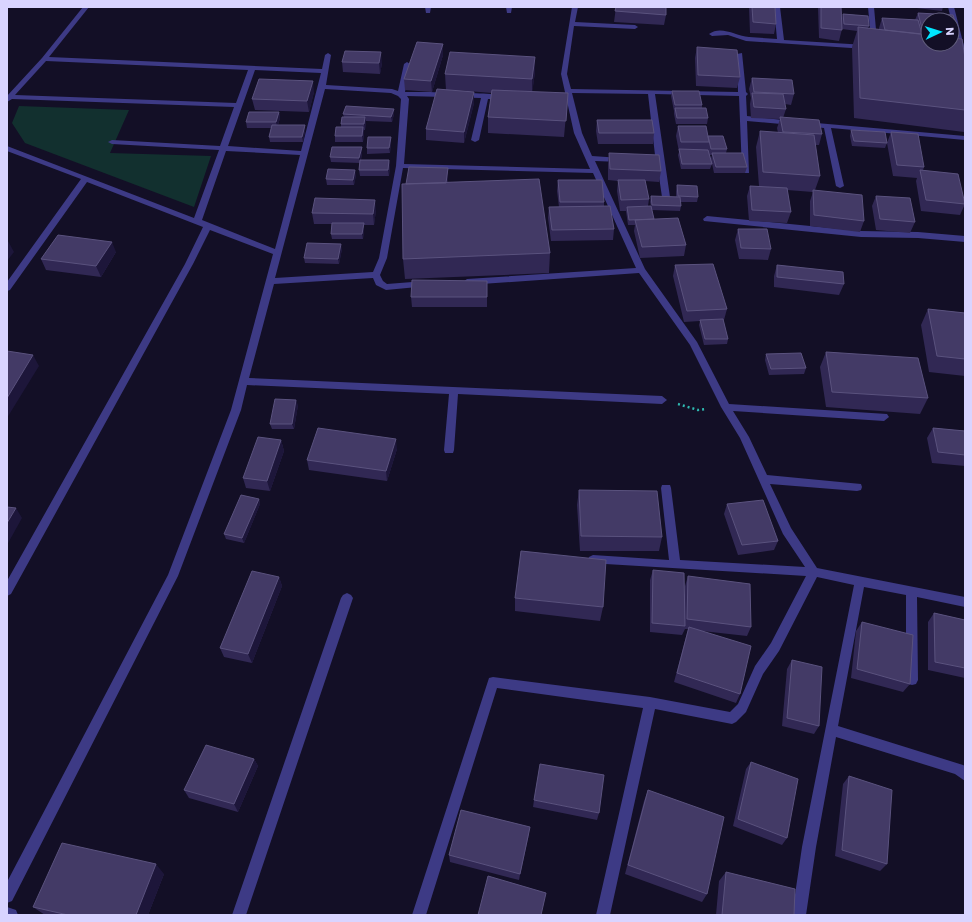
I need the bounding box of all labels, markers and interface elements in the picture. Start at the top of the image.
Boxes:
north arrow [920,12,960,52]
text: N [942,27,958,36]

